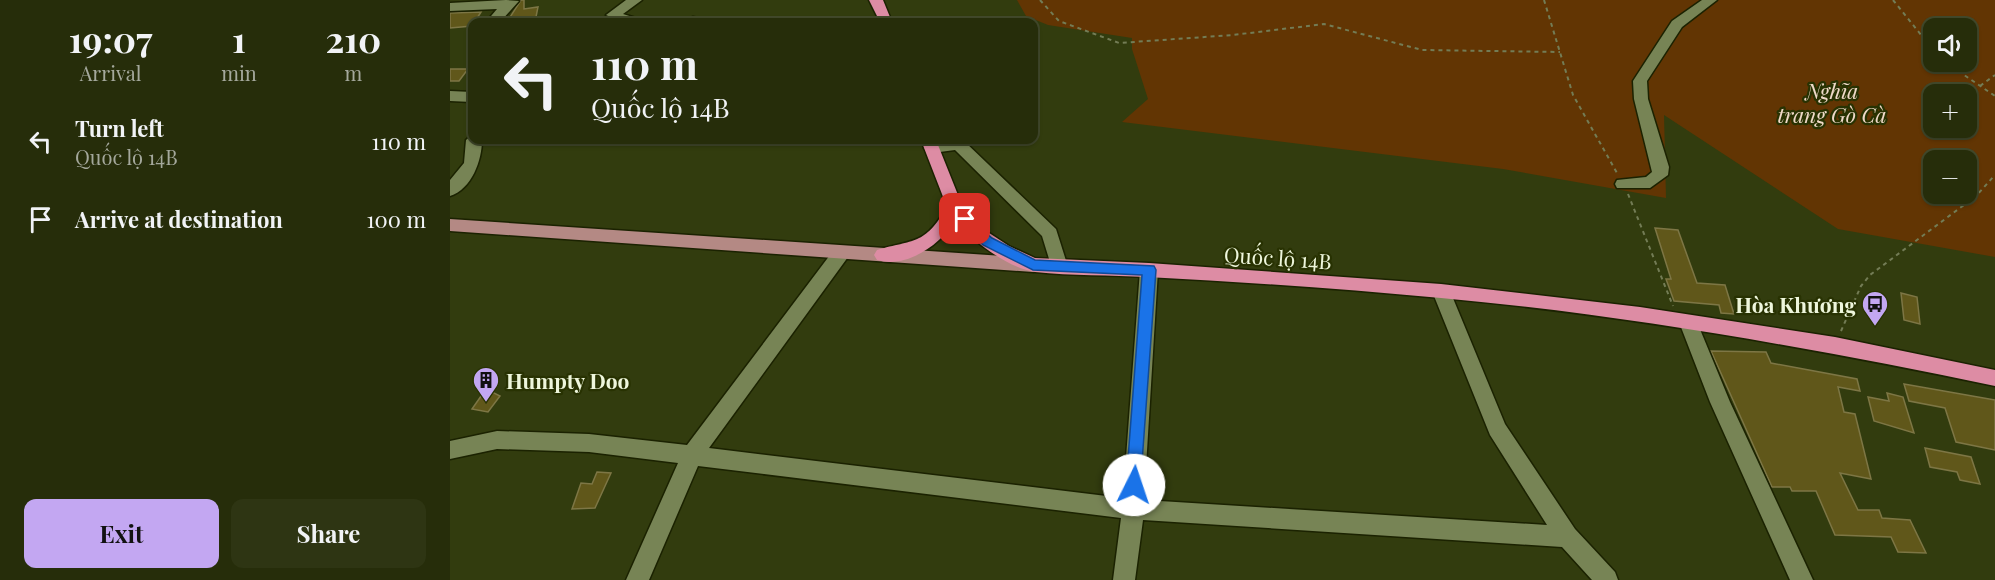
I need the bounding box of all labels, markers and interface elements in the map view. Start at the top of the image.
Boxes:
text: 19:07 [69,14,152,62]
text: 1 [232,14,246,62]
text: 210 [325,14,381,62]
map controls [1923,18,1977,204]
button: sound [1923,18,1977,72]
text: 110 m [591,35,698,91]
icon: left [492,42,570,120]
text: Arrival [80,59,141,86]
text: min [221,59,257,86]
text: m [344,59,362,86]
park label: Nghĩa trang Gò Cà [1778,76,1886,128]
button: + [1923,84,1977,138]
text: Quốc lộ 14B [591,89,730,125]
text: Turn left [75,113,164,143]
icon: left [24,125,57,158]
text: 110 m [372,126,426,156]
text: Quốc lộ 14B [75,143,178,170]
button: − [1923,150,1977,204]
pin [939,193,990,244]
icon: arrive [948,202,981,235]
icon: arrive [24,203,57,236]
text: Arrive at destination [75,204,283,234]
text: 100 m [366,204,426,234]
street label: Quốc lộ 14B [1223,239,1333,275]
bus stop icon: Hòa Khương [1860,289,1890,327]
place label: Hòa Khương [1735,290,1856,318]
building icon: Humpty Doo [471,365,501,403]
place label: Humpty Doo [506,366,630,394]
position arrow [1102,453,1166,517]
button: Exit [24,499,219,568]
button: Share [231,499,426,568]

